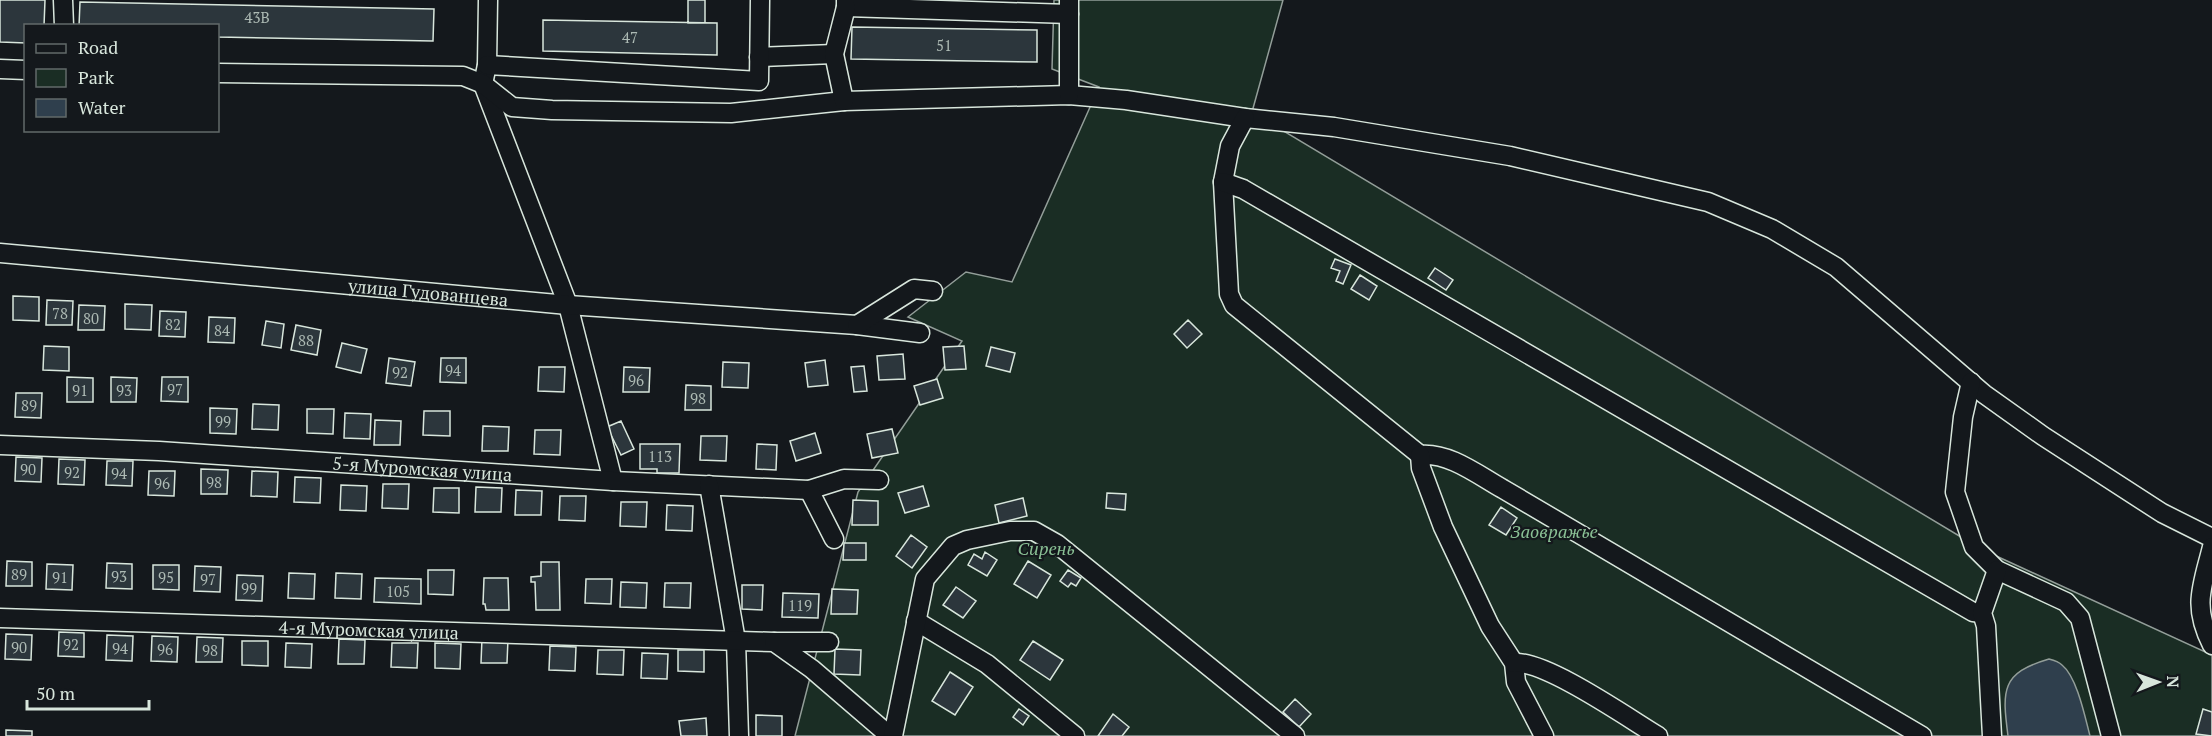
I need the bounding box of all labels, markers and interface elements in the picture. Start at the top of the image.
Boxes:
house number: 43В [244,7,270,27]
legend [24,24,219,132]
house number: 47 [622,27,638,47]
text: Road [78,35,118,59]
house number: 51 [936,35,952,55]
text: Park [78,65,115,89]
text: Water [78,95,125,119]
street label: улица Гудованцева [346,273,509,311]
house number: 78 [52,303,68,323]
house number: 80 [83,308,99,328]
house number: 82 [165,314,181,334]
house number: 84 [214,320,230,340]
house number: 88 [298,330,314,350]
house number: 94 [445,360,461,380]
house number: 92 [392,362,408,382]
house number: 96 [628,370,644,390]
house number: 97 [167,379,183,399]
house number: 91 [72,380,88,400]
house number: 93 [116,380,132,400]
house number: 98 [690,388,706,408]
house number: 89 [21,395,37,415]
house number: 99 [215,411,231,431]
house number: 113 [648,446,672,466]
street label: 5-я Муромская улица [332,450,513,486]
house number: 90 [20,459,36,479]
house number: 92 [64,462,80,482]
house number: 94 [111,463,127,483]
house number: 98 [206,472,222,492]
house number: 96 [154,473,170,493]
park label: Заовражье [1510,519,1598,543]
park label: Сирень [1017,536,1075,560]
house number: 89 [11,564,27,584]
house number: 93 [111,566,127,586]
house number: 91 [52,567,68,587]
house number: 95 [158,567,174,587]
house number: 97 [200,569,216,589]
house number: 99 [241,578,257,598]
house number: 105 [386,581,410,601]
house number: 119 [788,595,812,615]
street label: 4-я Муромская улица [278,615,459,644]
house number: 92 [63,634,79,654]
house number: 90 [11,637,27,657]
house number: 94 [112,638,128,658]
house number: 96 [157,639,173,659]
house number: 98 [202,640,218,660]
north arrow [2128,652,2188,712]
scale bar [27,673,148,711]
text: N [2162,675,2184,688]
text: 50 m [36,681,76,705]

